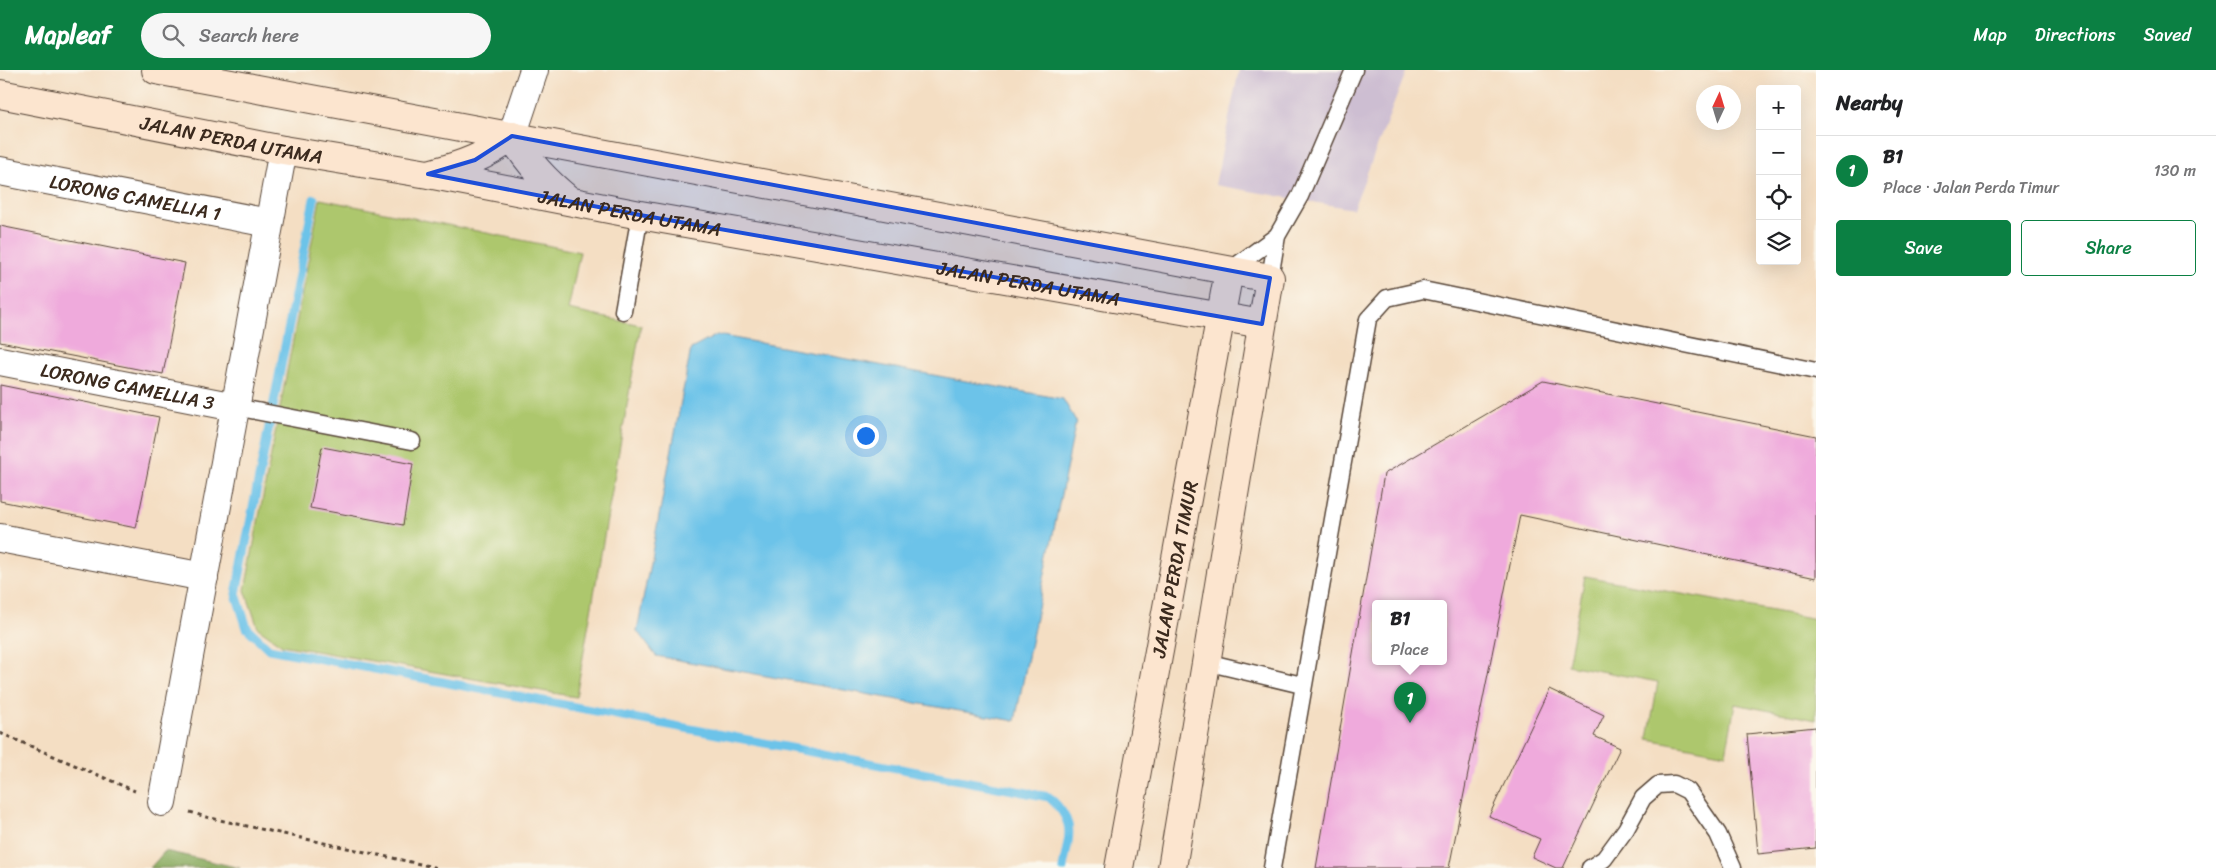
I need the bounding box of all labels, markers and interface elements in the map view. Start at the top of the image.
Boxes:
search box [141,13,491,58]
text: Mapleaf [25,14,111,56]
text: Search here [199,19,299,52]
text: Map [1974,19,2007,51]
text: Directions [2035,19,2116,51]
text: Saved [2144,19,2191,51]
icon: search [159,21,187,49]
text: Nearby [1836,84,1902,122]
north arrow [1696,85,1741,130]
map controls [1756,85,1801,265]
button: + [1756,85,1801,130]
street label: JALAN PERDA UTAMA [137,105,325,173]
button: − [1756,130,1801,175]
text: B1 [1883,140,1903,173]
text: 1 [1849,156,1855,185]
text: 130 m [2154,156,2196,185]
street label: LORONG CAMELLIA 1 [47,164,224,230]
text: Place · Jalan Perda Timur [1883,173,2059,202]
button: locate [1756,175,1801,220]
street label: JALAN PERDA UTAMA [535,179,724,245]
button: layers [1756,220,1801,265]
button: Save [1836,220,2011,276]
button: Share [2021,220,2196,276]
street label: JALAN PERDA UTAMA [934,251,1123,315]
street label: LORONG CAMELLIA 3 [38,353,218,419]
your location [853,423,879,449]
street label: JALAN PERDA TIMUR [1141,478,1207,661]
popup [1372,600,1447,665]
text: B1 [1390,602,1410,635]
text: Place [1390,635,1429,664]
pin: 1 [1394,682,1426,723]

